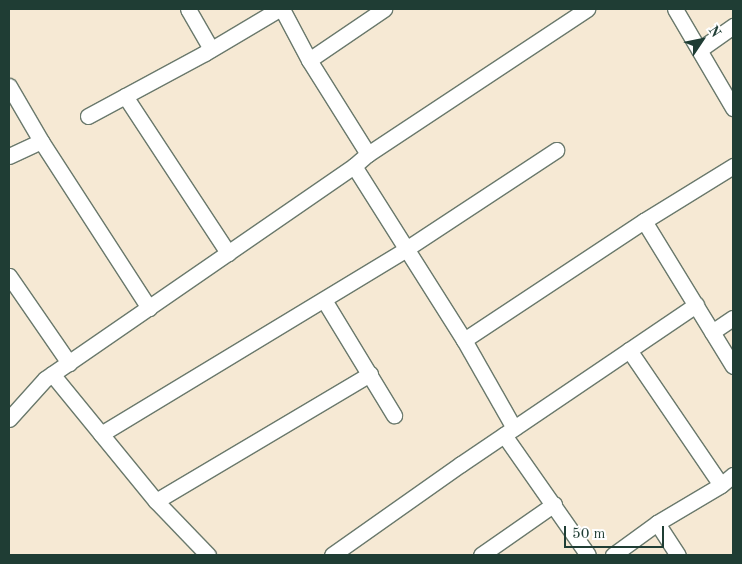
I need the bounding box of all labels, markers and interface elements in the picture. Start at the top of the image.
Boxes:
north arrow [677,15,727,65]
text: N [706,23,723,40]
scale bar [567,516,667,548]
text: 50 m [572,527,606,542]

